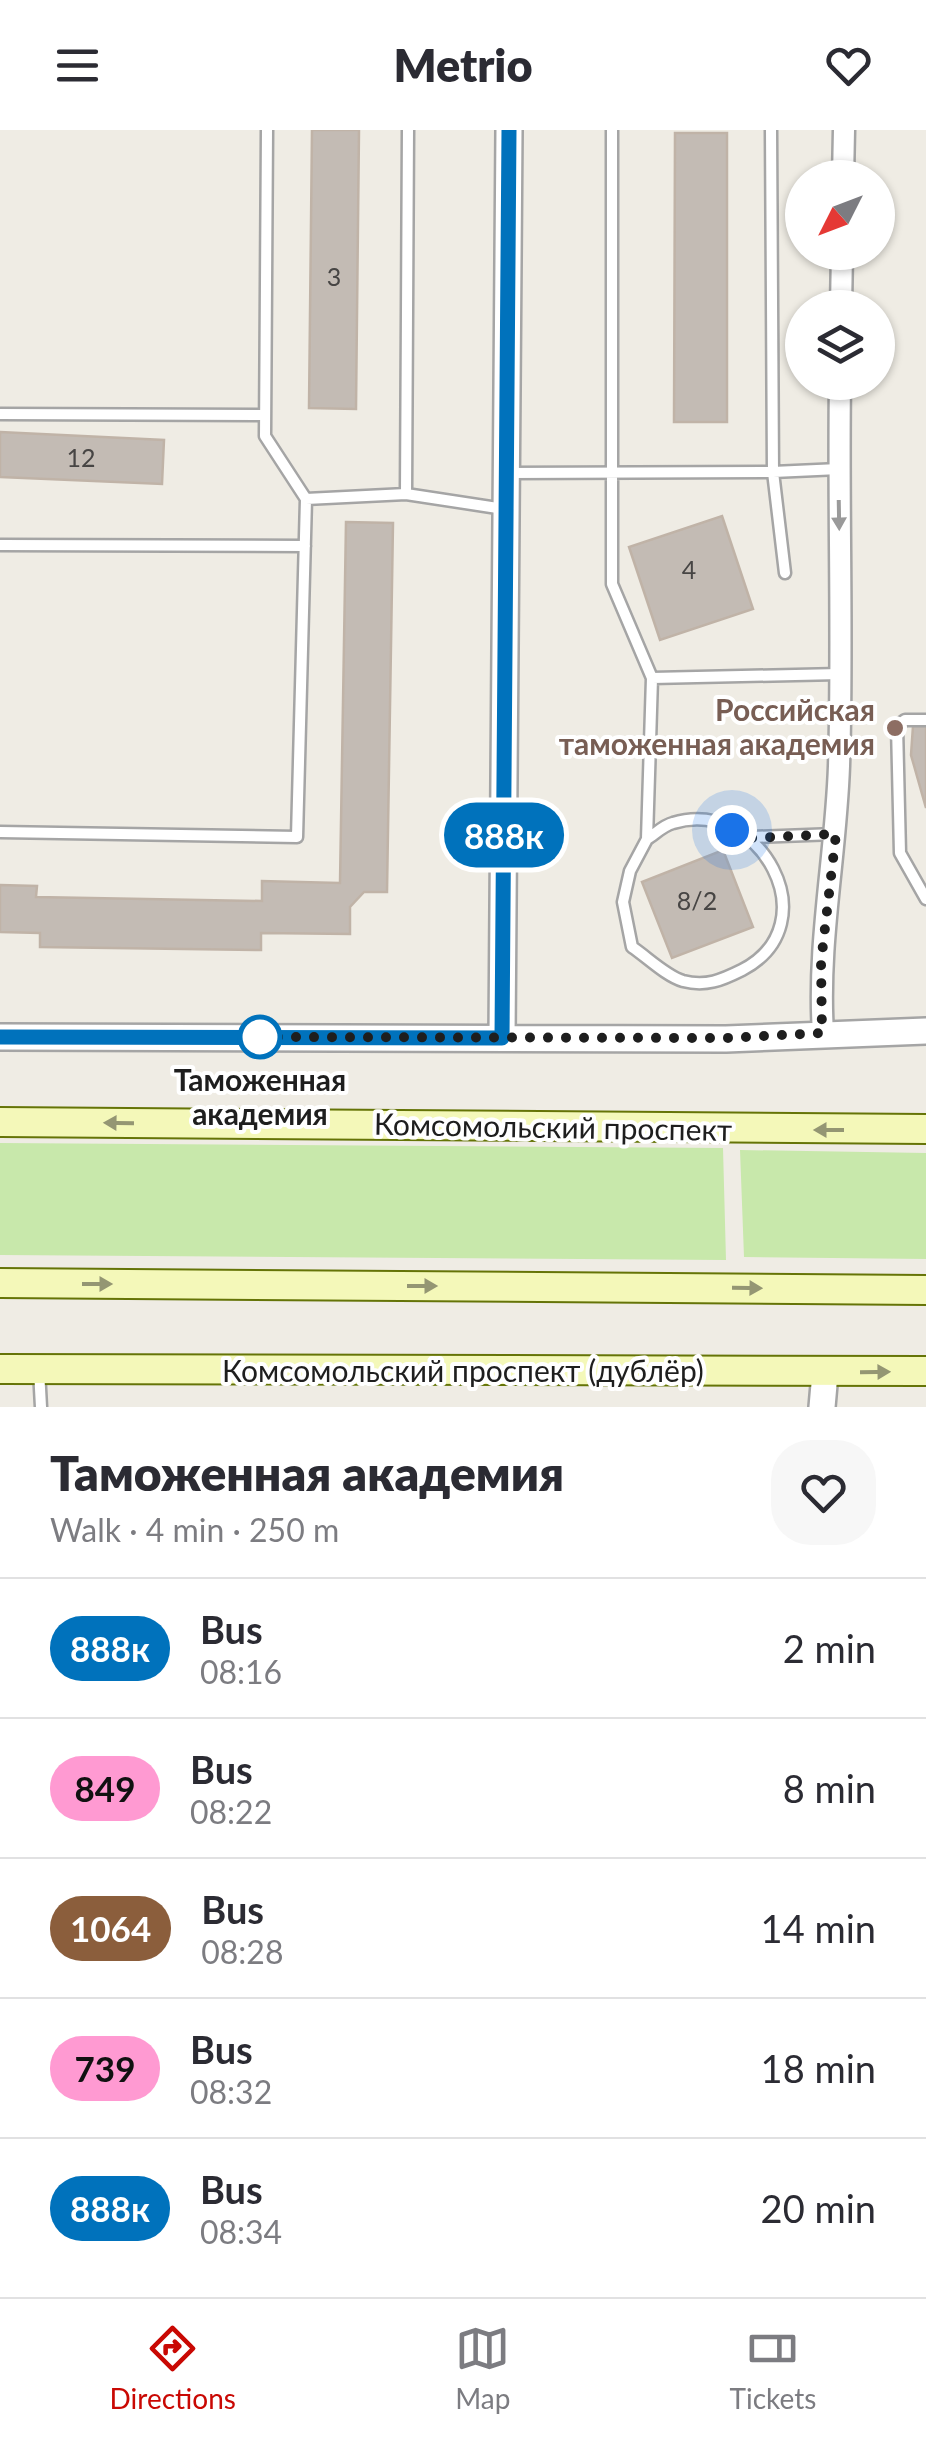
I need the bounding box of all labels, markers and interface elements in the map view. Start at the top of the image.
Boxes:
icon: menu [50,38,105,93]
text: Metrio [393,38,533,92]
icon: heart [821,38,876,93]
north arrow [785,160,895,270]
map controls [785,160,895,400]
house number: 3 [327,261,341,291]
button: layers [785,290,895,400]
house number: 12 [66,442,96,472]
one-way arrow [831,499,847,531]
house number: 4 [682,554,696,584]
place label: Российская таможенная академия [559,691,875,761]
marker: Российская таможенная академия [884,717,906,739]
line badge: 888к [434,802,574,868]
your location [707,805,757,855]
text: 888к [464,814,544,856]
house number: 8/2 [677,885,717,915]
marker: Таможенная академия [239,1016,281,1058]
place label: Таможенная академия [174,1061,346,1131]
street label: Комсомольский проспект [374,1105,733,1147]
one-way arrow [102,1115,134,1131]
one-way arrow [812,1122,844,1138]
one-way arrow [82,1276,114,1292]
one-way arrow [407,1278,439,1294]
one-way arrow [732,1280,764,1296]
street label: Комсомольский проспект (дублёр) [222,1352,704,1388]
one-way arrow [860,1364,892,1380]
button: heart [771,1440,876,1545]
text: Таможенная академия [50,1444,564,1501]
text: Walk · 4 min · 250 m [50,1510,339,1549]
text: Bus [200,1606,263,1652]
text: 2 min [783,1625,876,1671]
text: 888к [70,1627,150,1669]
text: 08:16 [200,1652,282,1691]
text: Bus [190,1746,253,1792]
text: 8 min [783,1765,876,1811]
text: 849 [75,1767,135,1809]
text: 08:22 [190,1792,272,1831]
text: Bus [201,1886,264,1932]
text: 14 min [761,1905,876,1951]
text: 1064 [70,1907,151,1949]
text: 08:28 [201,1932,283,1971]
text: Bus [190,2026,253,2072]
text: 18 min [761,2045,876,2091]
text: 739 [75,2047,135,2089]
text: 08:32 [190,2072,272,2111]
text: Bus [200,2166,263,2212]
text: 20 min [761,2185,876,2231]
text: 888к [70,2187,150,2229]
text: 08:34 [200,2212,282,2251]
tab: Directions [110,2321,236,2415]
tab: Map [455,2321,510,2415]
tab: Tickets [730,2321,816,2415]

